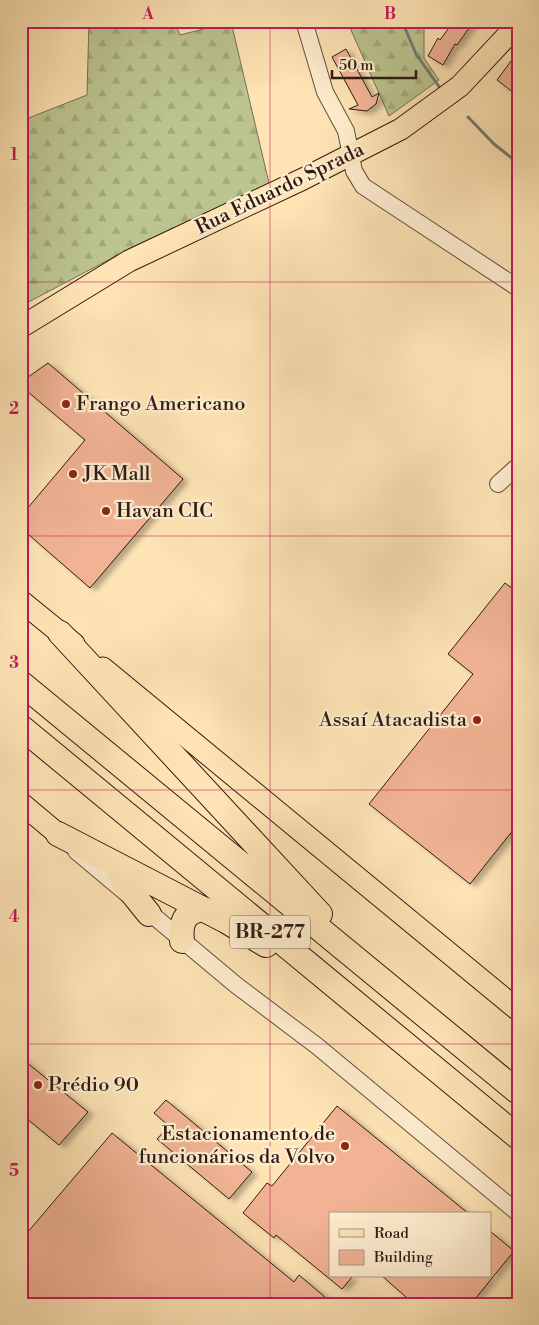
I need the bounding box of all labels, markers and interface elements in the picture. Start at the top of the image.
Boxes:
text: A [141,4,154,24]
text: B [384,4,396,24]
scale bar [332,48,415,80]
text: 50 m [339,56,373,75]
street label: Rua Eduardo Sprada [192,137,369,241]
text: 1 [10,145,18,165]
place label: Frango Americano [76,392,246,417]
marker: Frango Americano [60,398,72,410]
text: 2 [9,399,19,419]
place label: JK Mall [82,462,151,487]
marker: JK Mall [67,468,79,480]
place label: Havan CIC [116,499,213,524]
marker: Havan CIC [100,505,112,517]
text: 3 [9,653,19,673]
place label: Assaí Atacadista [318,708,468,733]
marker: Assaí Atacadista [471,714,483,726]
text: 4 [9,907,20,927]
road number: BR-277 [230,916,310,949]
place label: Prédio 90 [48,1073,139,1098]
marker: Prédio 90 [32,1079,44,1091]
place label: Estacionamento de funcionários da Volvo [139,1122,335,1170]
marker: Estacionamento de funcionários da Volvo [339,1140,351,1152]
text: 5 [9,1161,19,1181]
legend [329,1212,492,1278]
text: Road [374,1224,409,1243]
text: Building [373,1248,433,1267]

